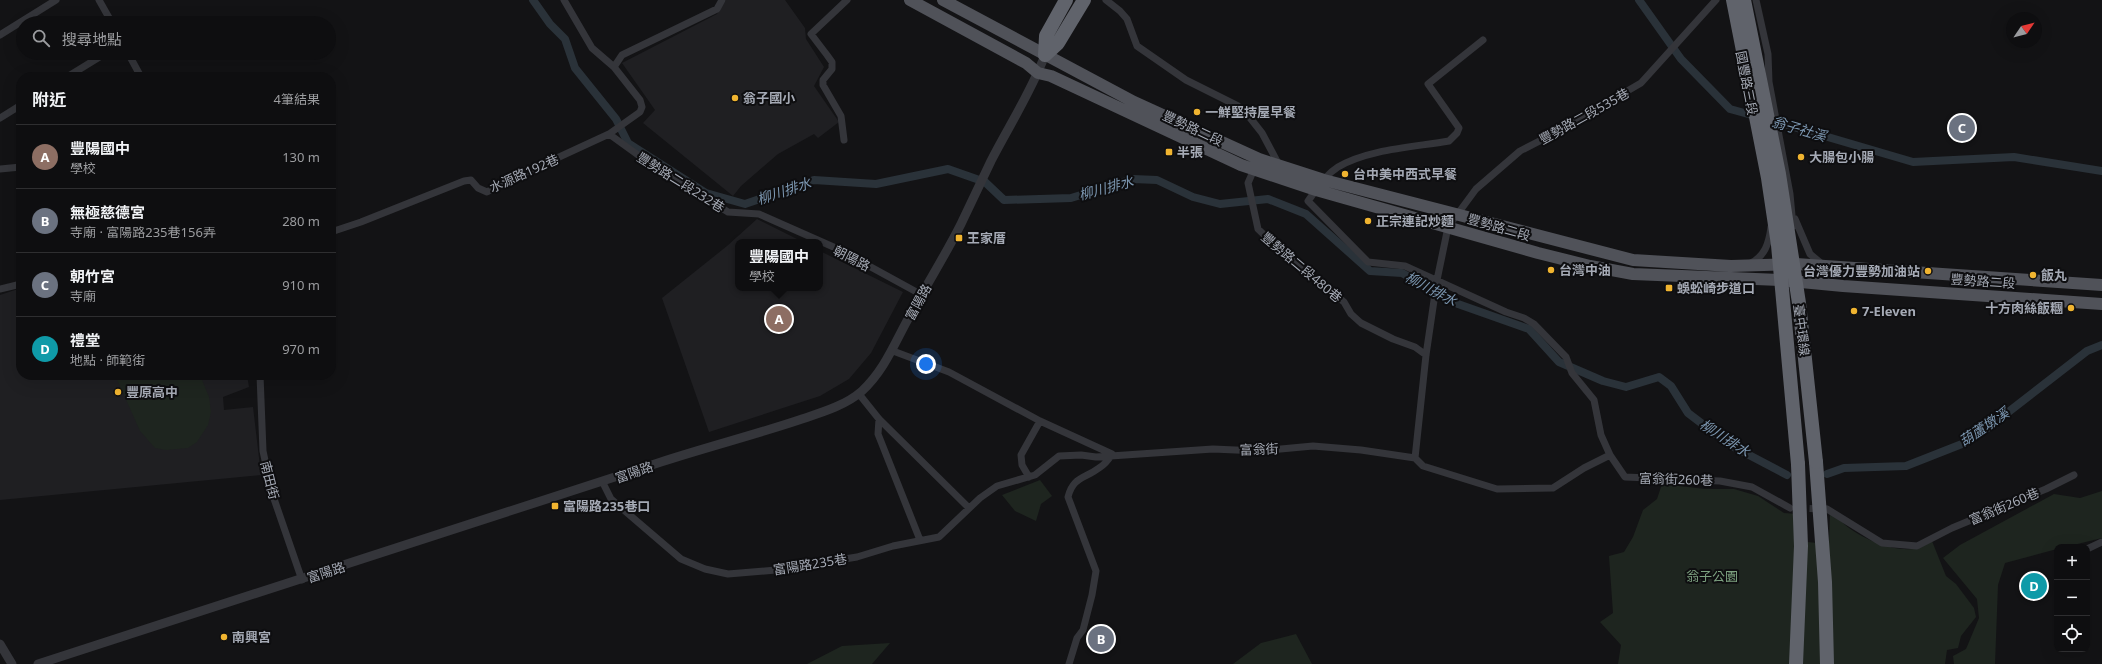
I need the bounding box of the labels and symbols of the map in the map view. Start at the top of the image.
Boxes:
north arrow [2006,12,2042,48]
street label: 國豐路三段 [1732,49,1762,117]
street label: 豐勢路二段535巷 [1536,84,1632,148]
place label: 翁子國小 [743,89,796,107]
marker: 翁子國小 [730,93,740,103]
place label: 一鮮堅持屋早餐 [1205,103,1296,121]
street label: 豐勢路二段 [1160,106,1226,150]
marker: 一鮮堅持屋早餐 [1192,107,1202,117]
water label: 翁子社溪 [1770,112,1831,146]
pin: C [1949,113,1975,143]
place label: 半張 [1177,143,1203,161]
marker: 半張 [1164,147,1174,157]
street label: 豐勢路二段232巷 [634,148,728,216]
place label: 大腸包小腸 [1809,148,1874,166]
street label: 水源路192巷 [486,150,562,196]
marker: 大腸包小腸 [1796,152,1806,162]
place label: 台中美中西式早餐 [1353,165,1457,183]
marker: 台中美中西式早餐 [1340,169,1350,179]
water label: 柳川排水 [1076,171,1136,204]
water label: 柳川排水 [754,173,814,208]
street label: 豐勢路二段 [1465,209,1533,245]
place label: 正宗連記炒麵 [1376,212,1454,230]
marker: 正宗連記炒麵 [1363,216,1373,226]
street label: 豐勢路二段480巷 [1258,228,1346,306]
place label: 王家厝 [967,229,1006,247]
marker: 王家厝 [954,233,964,243]
street label: 朝陽路 [831,241,873,275]
place label: 台灣中油 [1559,261,1611,279]
place label: 台灣優力豐勢加油站 [1803,262,1920,280]
marker: 台灣中油 [1546,265,1556,275]
marker: 台灣優力豐勢加油站 [1923,266,1933,276]
place label: 飯丸 [2041,266,2067,284]
water label: 柳川排水 [1402,267,1461,311]
street label: 豐勢路二段 [1950,270,2016,292]
marker: 飯丸 [2028,270,2038,280]
place label: 蜈蚣崎步道口 [1677,279,1755,297]
street label: 富陽路 [901,281,935,323]
marker: 蜈蚣崎步道口 [1664,283,1674,293]
place label: 十方肉絲飯糰 [1985,299,2063,317]
place label: 7-Eleven [1862,302,1916,320]
street label: 臺中環線 [1790,303,1814,357]
marker: 十方肉絲飯糰 [2066,303,2076,313]
pin: A [766,304,792,334]
marker: 7-Eleven [1849,306,1859,316]
your location [916,354,936,374]
place label: 豐原高中 [126,383,178,401]
marker: 豐原高中 [113,387,123,397]
water label: 葫蘆墩溪 [1955,402,2014,450]
water label: 柳川排水 [1697,414,1755,461]
street label: 富翁街 [1239,439,1279,459]
street label: 富陽路 [613,457,655,487]
street label: 南田街 [257,459,283,501]
street label: 富翁街260巷 [1639,469,1713,489]
street label: 富翁街260巷 [1966,483,2042,529]
place label: 富陽路235巷口 [563,497,650,515]
marker: 富陽路235巷口 [550,501,560,511]
street label: 富陽路235巷 [772,549,848,579]
street label: 富陽路 [305,557,347,587]
park label: 翁子公園 [1686,567,1738,585]
pin: D [2021,571,2047,601]
pin: B [1088,624,1114,654]
place label: 南興宮 [232,628,271,646]
marker: 南興宮 [219,632,229,642]

